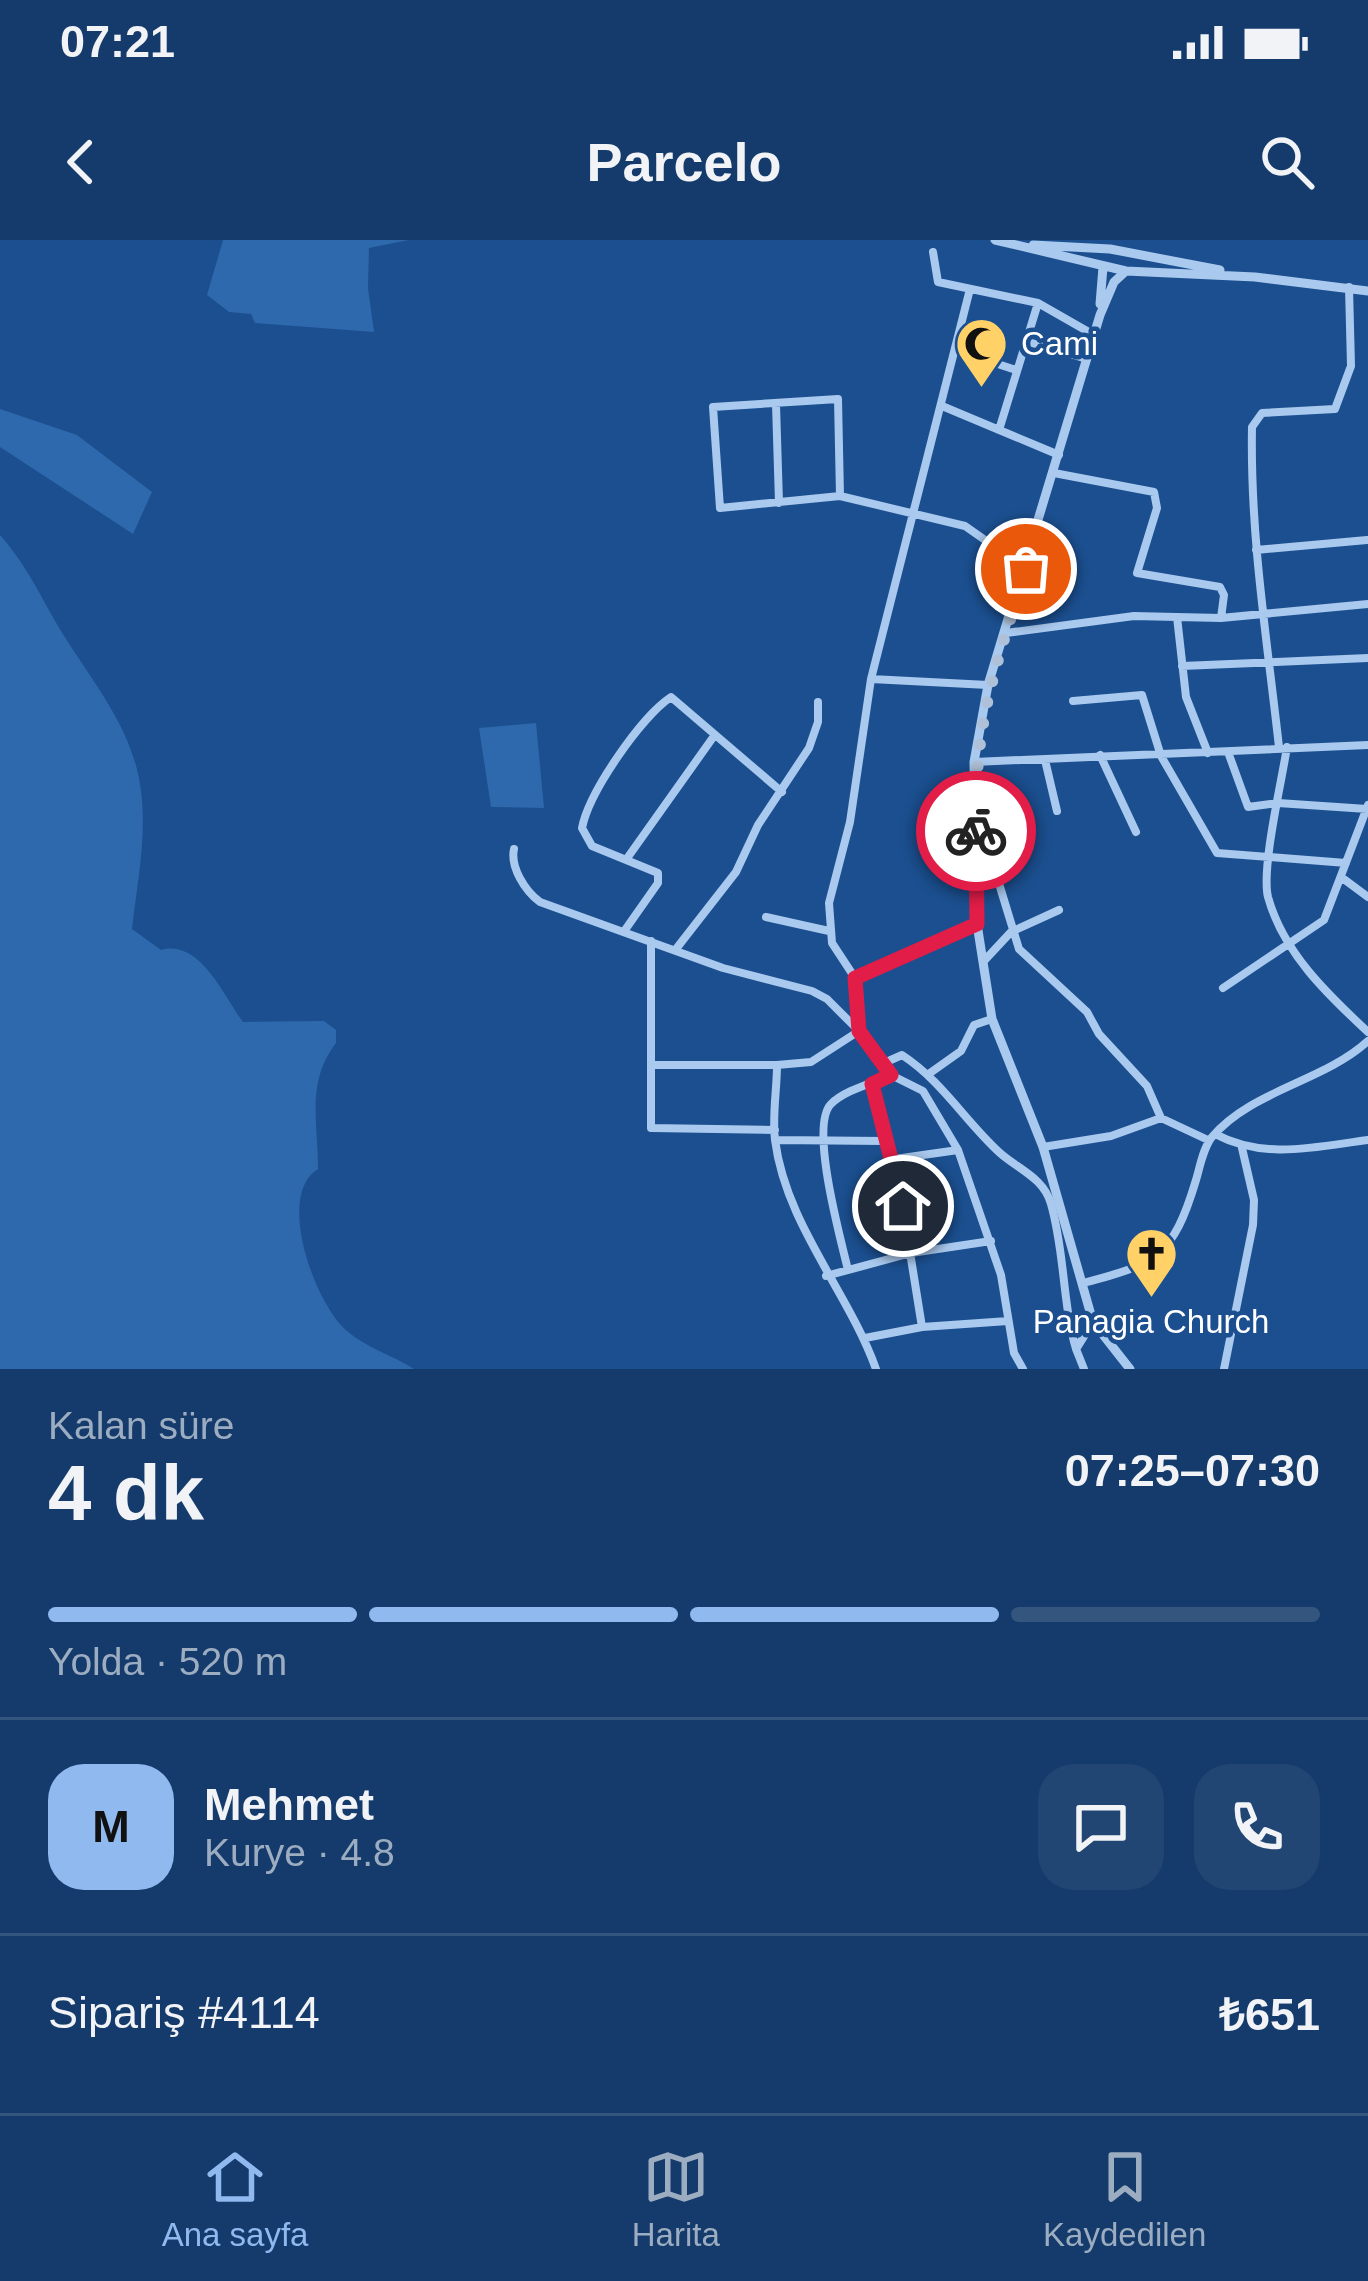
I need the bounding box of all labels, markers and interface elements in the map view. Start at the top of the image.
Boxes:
text: 07:21 [60,16,175,67]
icon: back [48,129,114,195]
icon: search [1254,129,1320,195]
text: Parcelo [586,132,782,192]
mosque icon: Cami [954,315,1010,389]
place label: Cami [1021,325,1098,362]
pin [975,518,1077,620]
icon: bag [993,536,1059,602]
courier [916,771,1036,891]
icon: bike [943,798,1009,864]
pin [852,1155,954,1257]
icon: home [870,1173,936,1239]
church icon: Panagia Church [1123,1226,1179,1300]
place label: Panagia Church [1033,1303,1269,1340]
text: Kalan süre [48,1404,234,1447]
text: 07:25–07:30 [1065,1445,1320,1496]
text: 4 dk [48,1449,204,1537]
text: Yolda · 520 m [48,1640,287,1683]
button: chat [1038,1764,1164,1890]
button: phone [1194,1764,1320,1890]
text: Mehmet [204,1779,374,1830]
text: M [92,1801,130,1852]
text: Kurye · 4.8 [204,1831,395,1874]
text: Sipariş #4114 [48,1987,320,2038]
text: ₺651 [1219,1989,1320,2040]
tab: Ana sayfa [162,2144,308,2254]
tab: Harita [632,2144,720,2254]
tab: Kaydedilen [1043,2144,1206,2254]

